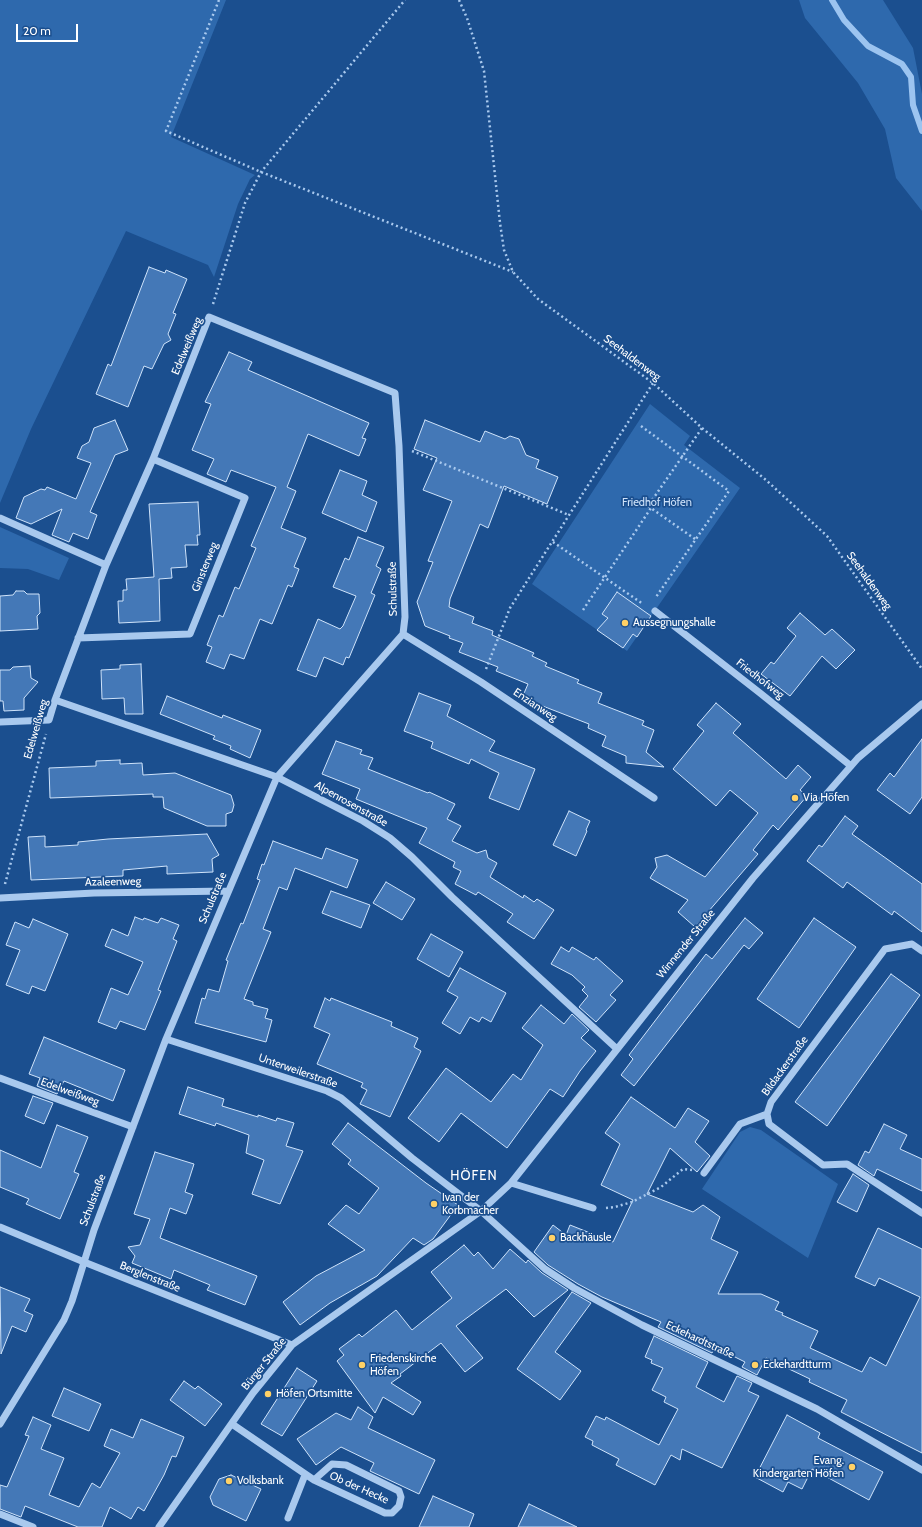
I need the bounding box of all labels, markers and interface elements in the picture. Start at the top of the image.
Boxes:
scale bar [18,16,80,42]
text: 20 m [23,23,51,38]
street label: Edelweißweg [169,315,205,377]
street label: Seehaldenweg [601,332,663,384]
park label: Friedhof Höfen [622,496,692,510]
street label: Ginsterweg [189,540,221,594]
street label: Seehaldenweg [844,549,894,613]
street label: Schulstraße [386,562,400,616]
place label: Aussegnungshalle [633,616,716,630]
marker: Aussegnungshalle [620,618,630,628]
street label: Friedhofweg [733,656,787,702]
street label: Enzianweg [511,686,559,724]
street label: Edelweißweg [21,698,51,760]
street label: Alpenrosenstraße [312,778,390,830]
place label: Via Höfen [803,791,849,805]
marker: Via Höfen [790,793,800,803]
street label: Schulstraße [196,870,230,926]
street label: Azaleenweg [85,875,141,889]
street label: Winnender Straße [654,907,718,981]
street label: Bildackerstraße [759,1034,811,1098]
street label: Unterweilerstraße [257,1051,339,1091]
street label: Edelweißweg [39,1075,101,1109]
district label: HÖFEN [450,1168,498,1184]
street label: Schulstraße [77,1172,109,1228]
place label: Ivan der Korbmacher [442,1191,498,1217]
marker: Ivan der Korbmacher [429,1199,439,1209]
place label: Backhäusle [560,1231,612,1245]
marker: Backhäusle [547,1233,557,1243]
street label: Berglenstraße [118,1259,182,1295]
street label: Eckehardtstraße [663,1318,737,1362]
street label: Bürger Straße [239,1335,289,1393]
place label: Friedenskirche Höfen [370,1352,436,1378]
place label: Eckehardtturm [763,1358,831,1372]
marker: Friedenskirche Höfen [357,1360,367,1370]
marker: Eckehardtturm [750,1360,760,1370]
place label: Höfen Ortsmitte [276,1387,353,1401]
marker: Höfen Ortsmitte [263,1389,273,1399]
place label: Evang. Kindergarten Höfen [753,1454,844,1480]
marker: Evang. Kindergarten Höfen [847,1462,857,1472]
street label: Ob der Hecke [327,1469,391,1507]
place label: Volksbank [237,1474,284,1488]
marker: Volksbank [224,1476,234,1486]

